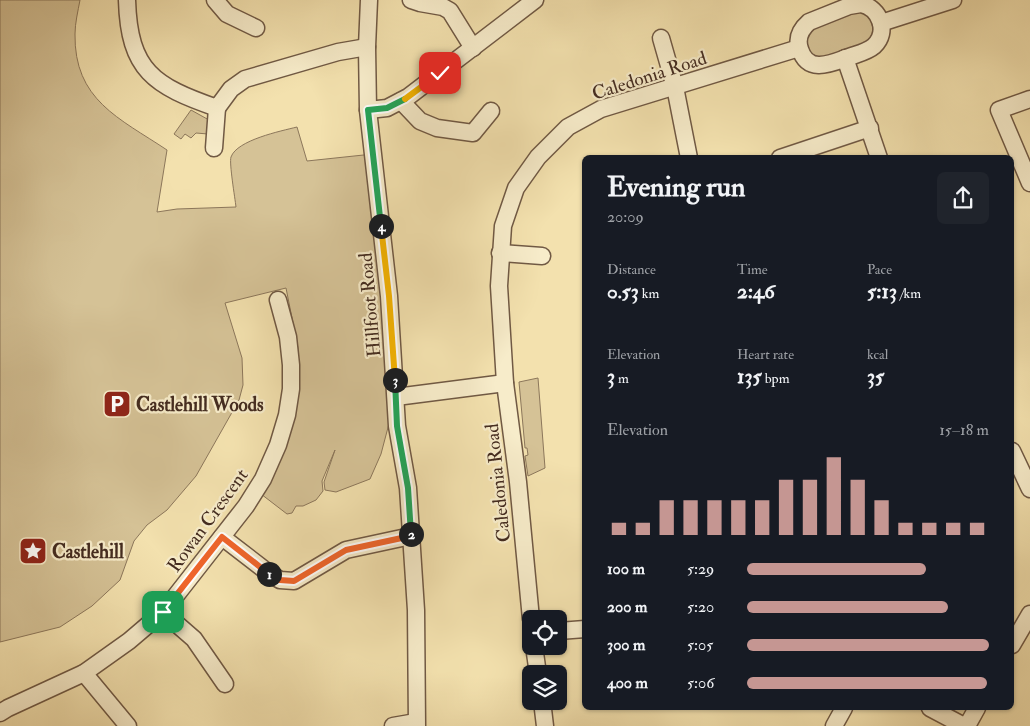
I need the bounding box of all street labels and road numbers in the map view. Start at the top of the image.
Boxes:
street label: Caledonia Road [589,46,710,106]
street label: Hillfoot Road [353,251,387,358]
street label: Caledonia Road [480,422,516,543]
street label: Rowan Crescent [162,464,253,577]

